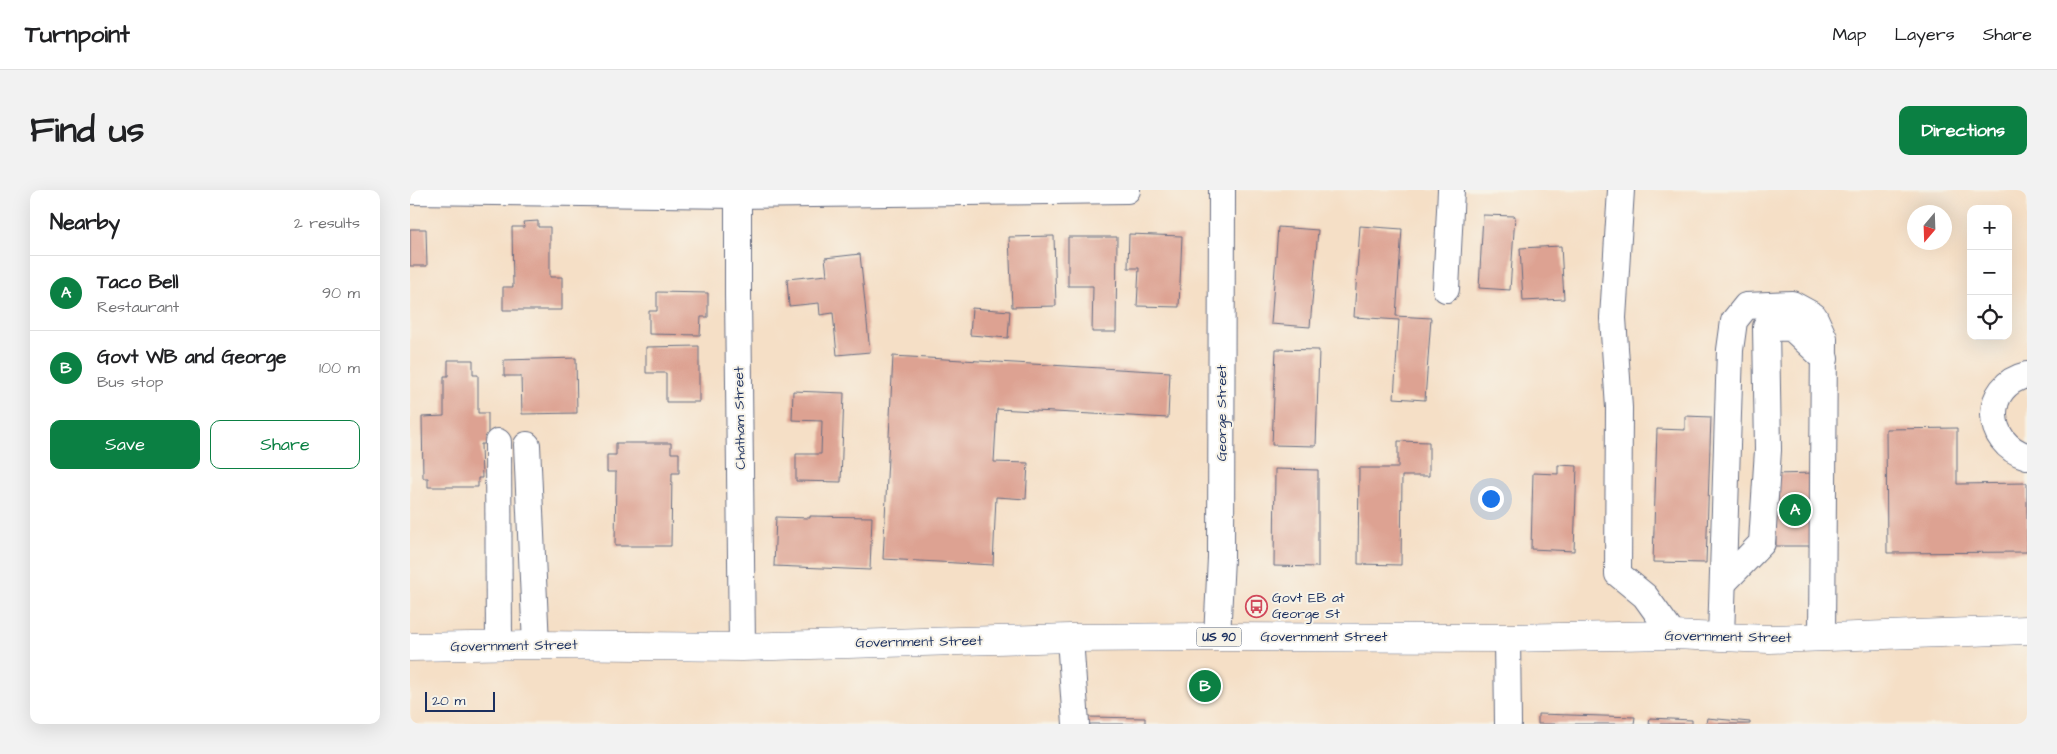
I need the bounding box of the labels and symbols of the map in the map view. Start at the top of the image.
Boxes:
north arrow [1907,205,1952,250]
street label: George Street [1212,364,1232,461]
street label: Chatham Street [729,366,751,470]
your location [1478,486,1504,512]
pin: A [1779,491,1811,529]
place label: Govt EB at George St [1272,588,1345,624]
bus stop icon: Govt EB at George St [1244,594,1268,618]
street label: Government Street [1664,626,1792,648]
street label: Government Street [1260,627,1388,647]
road number: US 90 [1196,628,1242,647]
street label: Government Street [855,631,983,653]
street label: Government Street [450,635,578,657]
pin: B [1189,667,1221,705]
scale bar [425,689,495,712]

